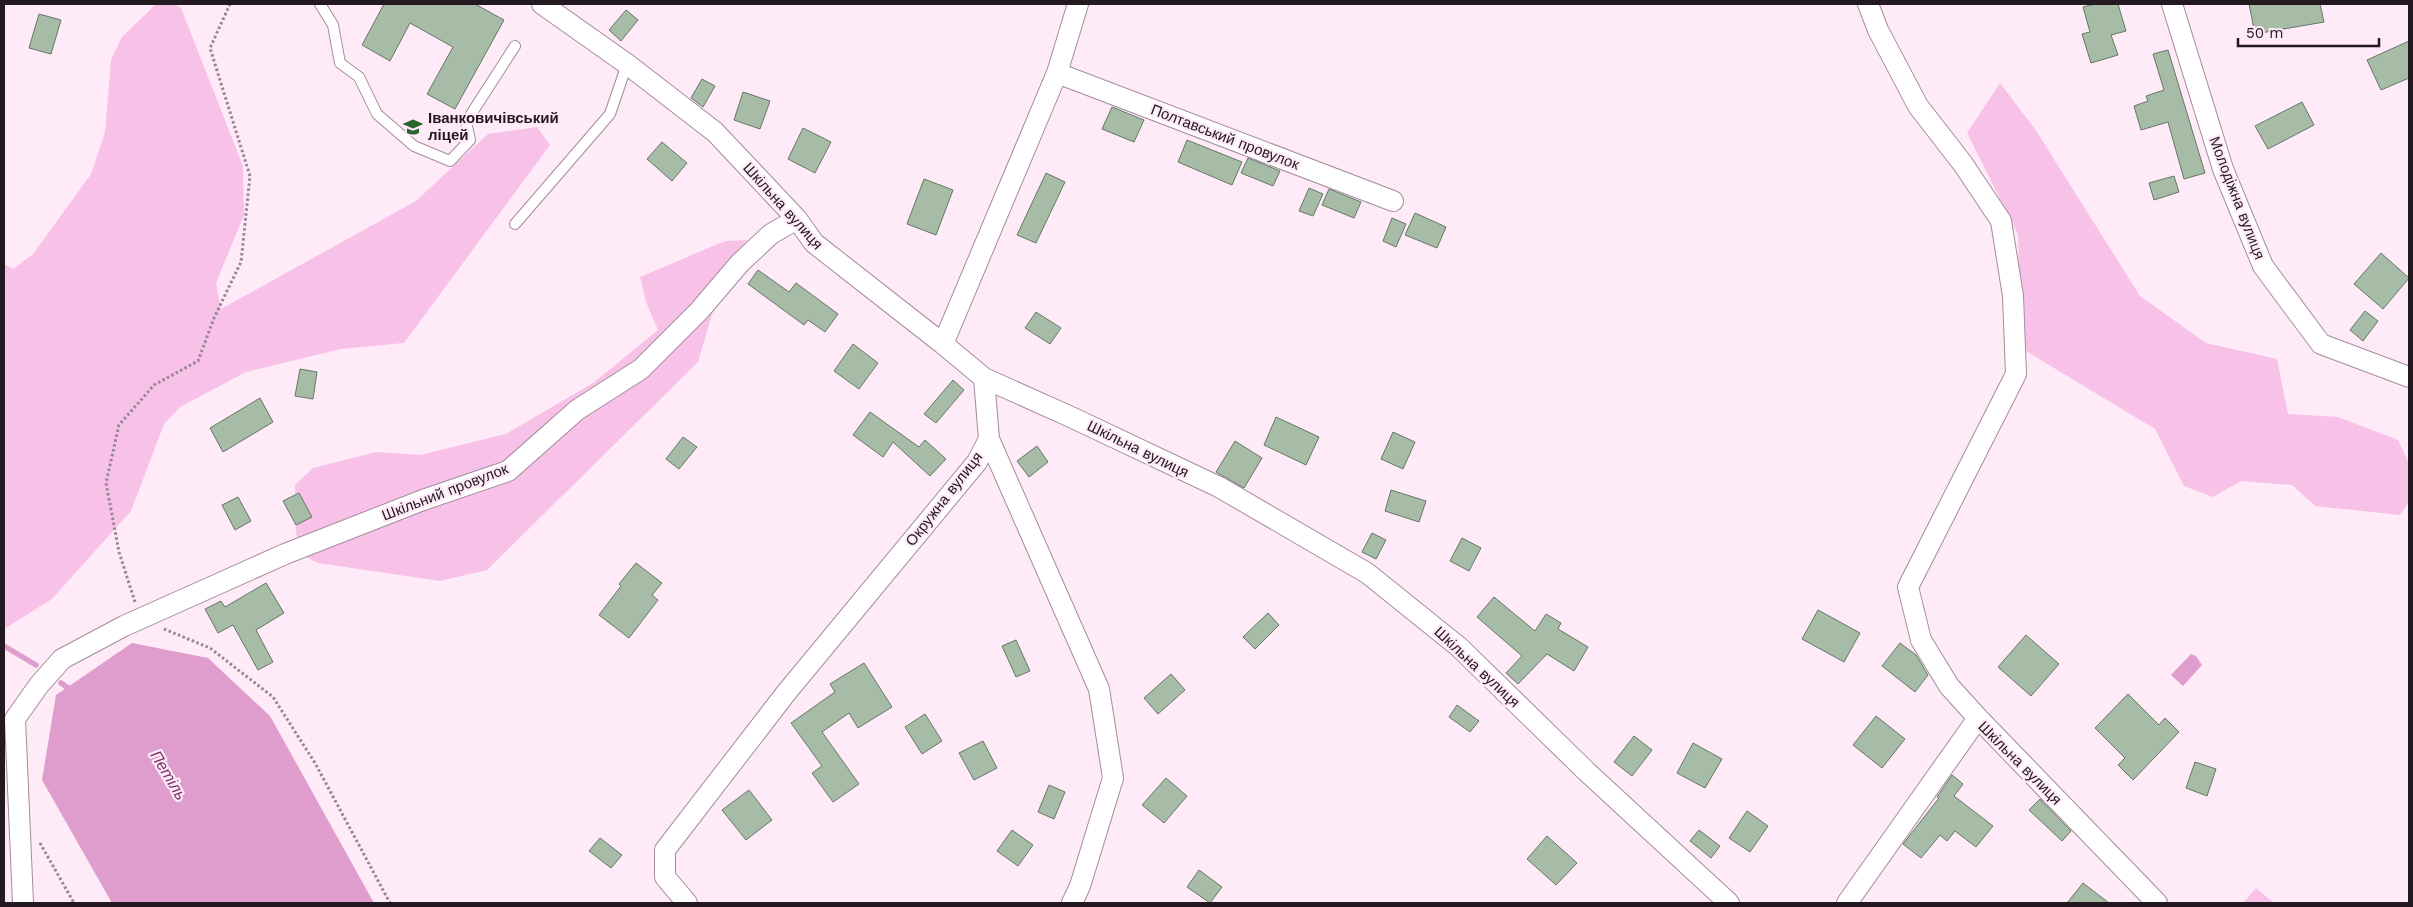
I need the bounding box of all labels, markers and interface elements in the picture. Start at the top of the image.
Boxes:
scale bar [2238,15,2379,47]
text: 50 m [2246,24,2283,42]
street label: Полтавський провулок [1148,100,1302,174]
place label: Іванковичівський ліцей [428,109,559,144]
school or university icon: Іванковичівський ліцей [402,116,424,138]
street label: Молодіжна вулиця [2205,134,2269,262]
street label: Шкільна вулиця [739,159,827,253]
street label: Шкільна вулиця [1084,417,1192,481]
street label: Окружна вулиця [902,448,986,550]
street label: Шкільний провулок [379,459,511,524]
street label: Шкільна вулиця [1430,623,1524,711]
street label: Шкільна вулиця [1975,718,2065,808]
water label: Петіль [146,747,191,804]

